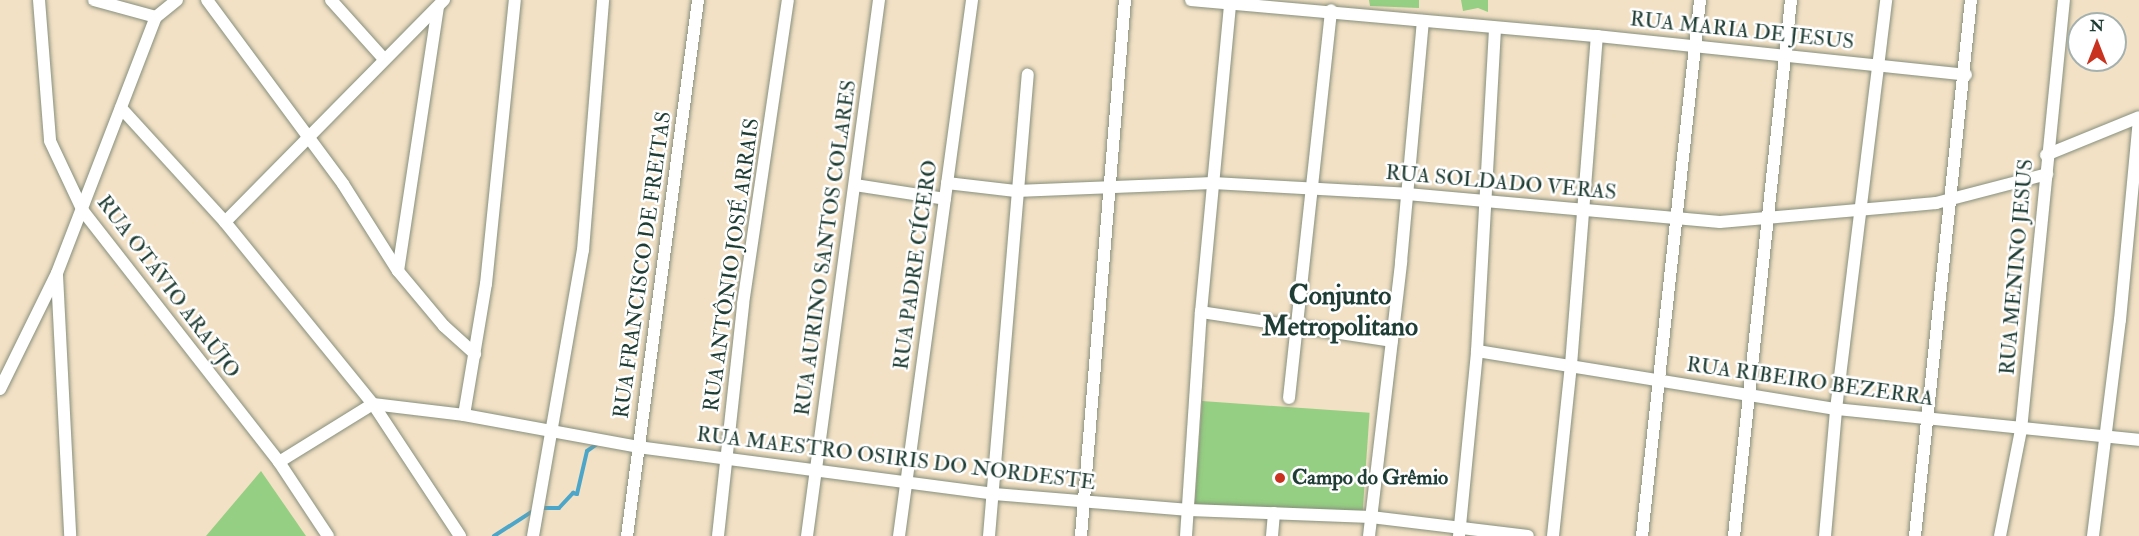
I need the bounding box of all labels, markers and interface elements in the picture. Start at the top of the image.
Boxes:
street label: RUA MARIA DE JESUS [1629,7,1855,55]
north arrow [2067,12,2127,72]
text: N [2090,16,2104,36]
street label: RUA AURINO SANTOS COLARES [790,78,862,418]
street label: RUA FRANCISCO DE FREITAS [609,110,677,420]
street label: RUA ANTÔNIO JOSÉ ARRAIS [699,117,765,413]
street label: RUA PADRE CÍCERO [889,158,943,372]
street label: RUA MENINO JESUS [1995,158,2039,376]
street label: RUA SOLDADO VERAS [1384,160,1618,206]
street label: RUA OTÁVIO ARAÚJO [91,191,245,383]
district label: Conjunto Metropolitano [1262,279,1418,342]
street label: RUA RIBEIRO BEZERRA [1685,352,1935,412]
street label: RUA MAESTRO OSIRIS DO NORDESTE [695,422,1097,496]
place label: Campo do Grêmio [1292,465,1448,491]
marker: Campo do Grêmio [1273,471,1287,485]

